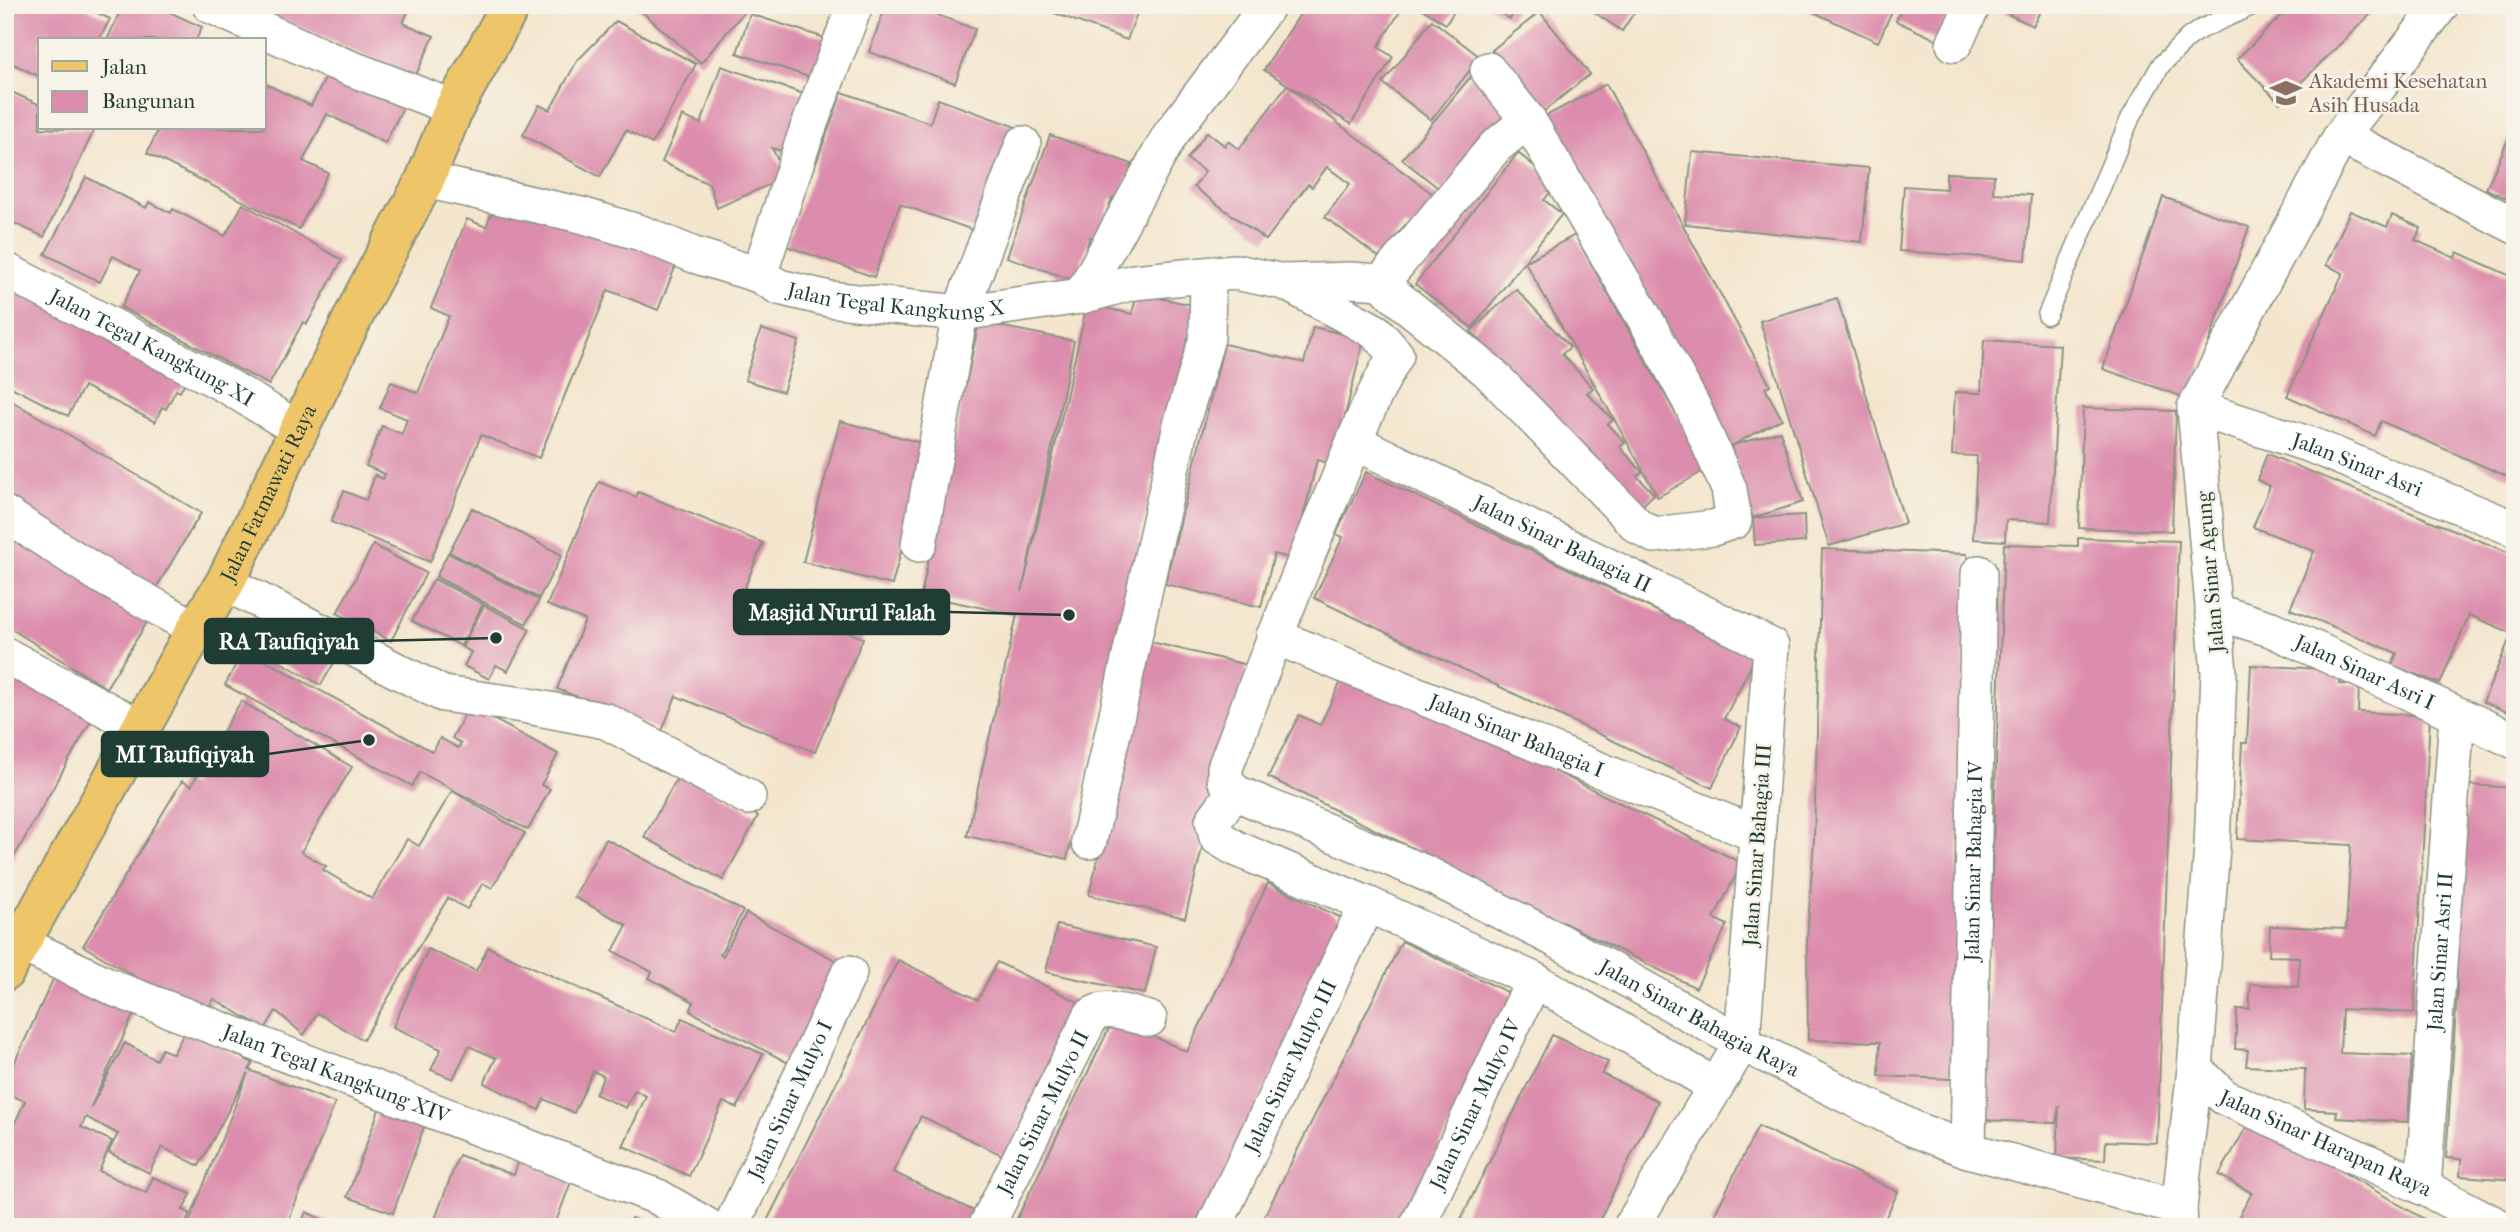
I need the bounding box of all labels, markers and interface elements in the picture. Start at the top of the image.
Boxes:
legend [38,38,266,130]
text: Jalan [100,55,147,79]
place label: Akademi Kesehatan Asih Husada [2308,69,2487,117]
school or university icon: Akademi Kesehatan Asih Husada [2269,76,2303,110]
text: Bangunan [102,89,195,113]
street label: Jalan Tegal Kangkung X [783,277,1007,325]
street label: Jalan Tegal Kangkung XI [44,283,258,411]
street label: Jalan Fatmawati Raya [215,400,321,587]
street label: Jalan Sinar Asri [2287,427,2426,502]
street label: Jalan Sinar Bahagia II [1468,489,1655,597]
street label: Jalan Sinar Agung [2191,489,2229,656]
callout: Masjid Nurul Falah [734,590,949,634]
text: Masjid Nurul Falah [748,599,937,626]
callout: RA Taufiqiyah [205,619,373,663]
text: RA Taufiqiyah [219,628,360,655]
street label: Jalan Sinar Asri I [2289,629,2439,714]
street label: Jalan Sinar Bahagia I [1424,688,1607,782]
callout: MI Taufiqiyah [102,732,268,776]
text: MI Taufiqiyah [116,741,255,768]
street label: Jalan Sinar Bahagia III [1738,743,1776,949]
street label: Jalan Sinar Bahagia IV [1960,759,1987,963]
street label: Jalan Sinar Asri II [2422,871,2458,1034]
street label: Jalan Sinar Bahagia Raya [1593,953,1804,1082]
street label: Jalan Sinar Mulyo III [1238,976,1341,1158]
street label: Jalan Sinar Mulyo IV [1424,1014,1526,1195]
street label: Jalan Sinar Mulyo I [742,1017,837,1185]
street label: Jalan Tegal Kangkung XIV [218,1019,454,1128]
street label: Jalan Sinar Mulyo II [991,1026,1094,1200]
street label: Jalan Sinar Harapan Raya [2214,1084,2436,1202]

